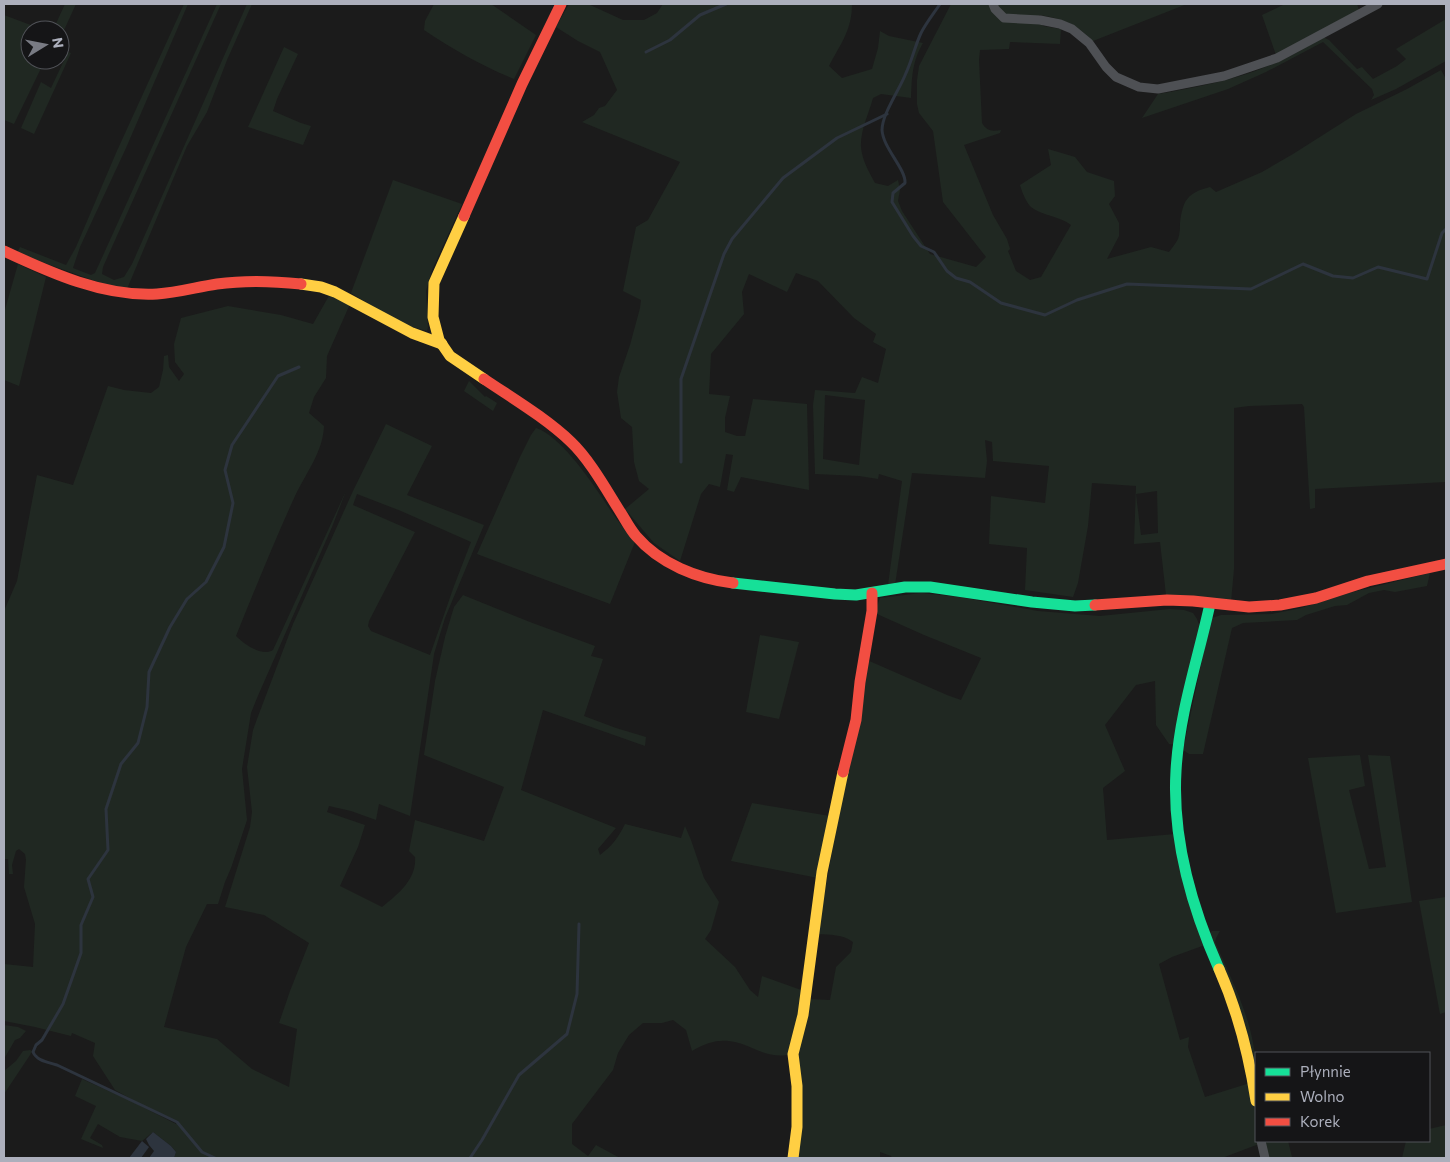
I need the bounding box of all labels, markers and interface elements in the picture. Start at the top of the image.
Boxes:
north arrow [20,20,70,70]
text: N [49,36,68,49]
legend [1255,1052,1430,1142]
text: Płynnie [1300,1062,1351,1080]
text: Wolno [1300,1087,1345,1105]
text: Korek [1300,1112,1340,1130]

